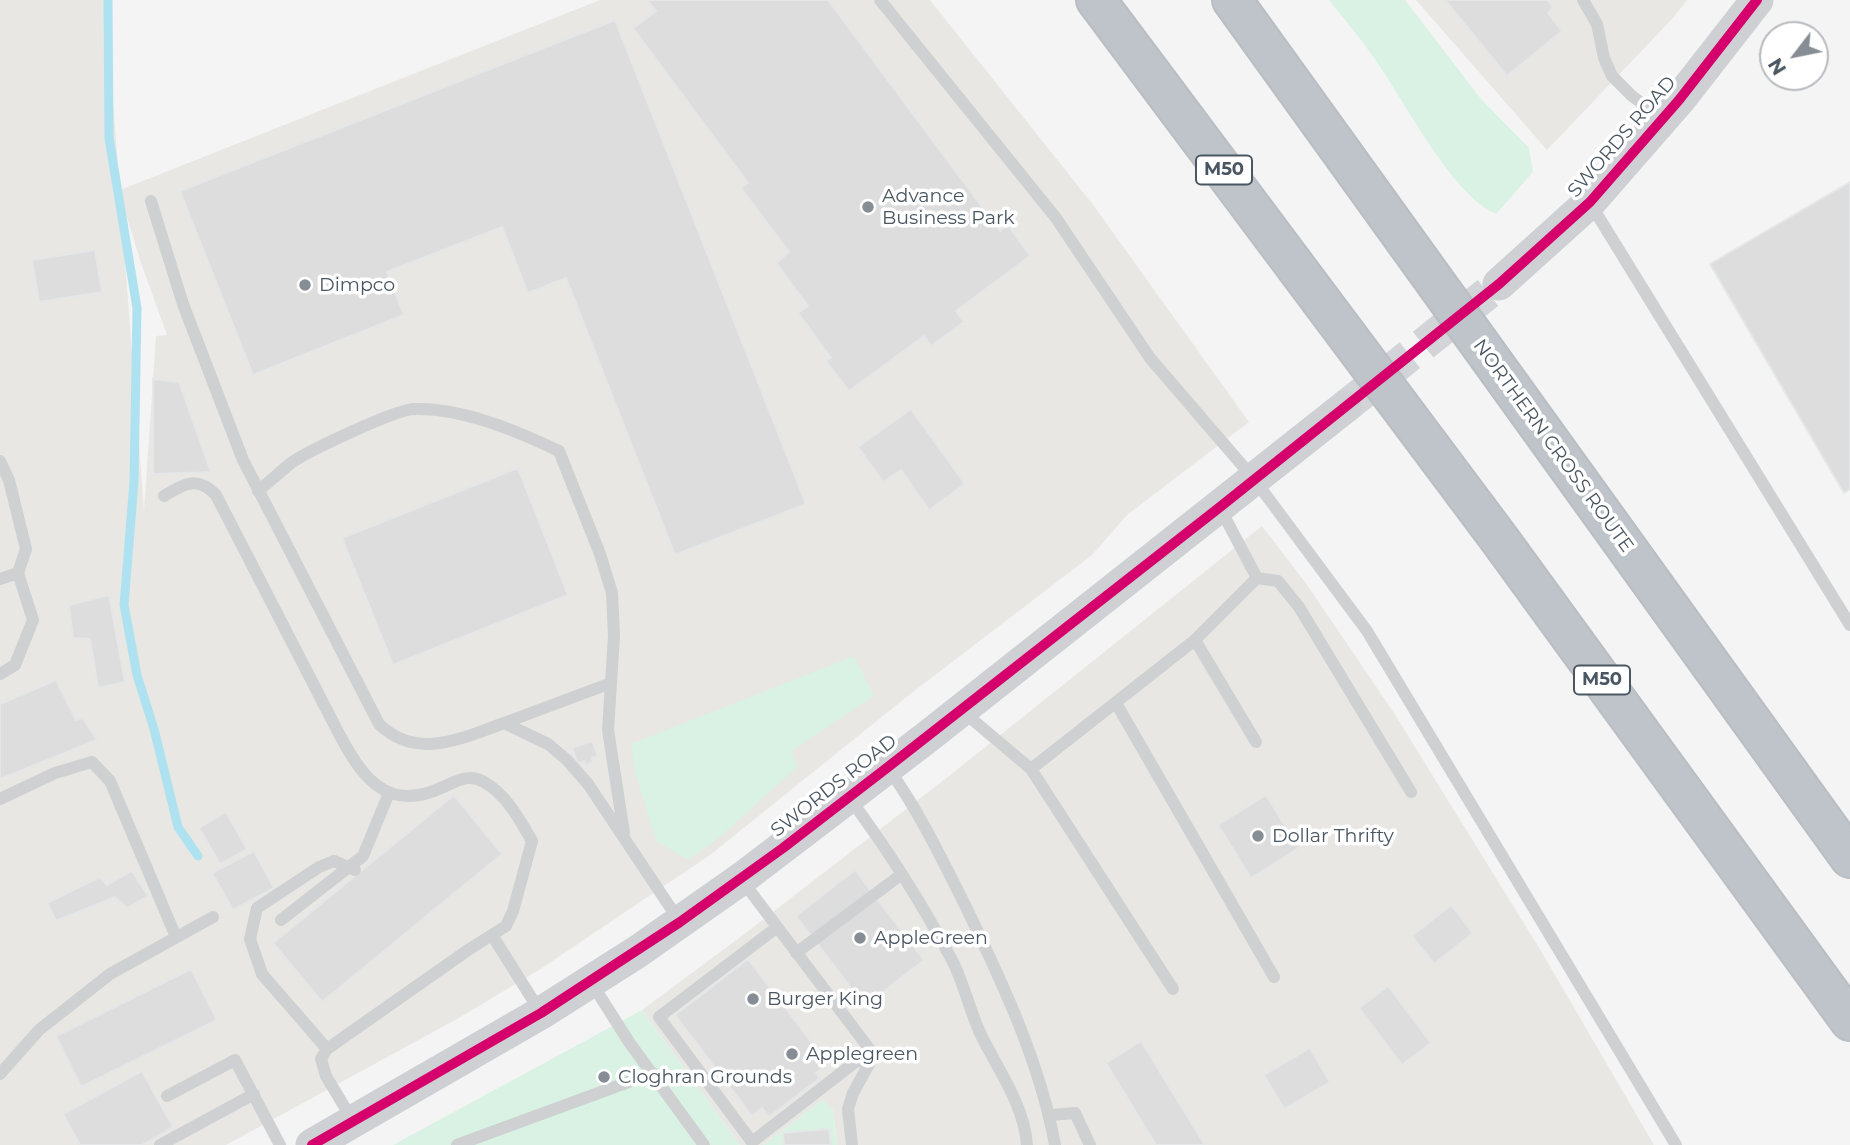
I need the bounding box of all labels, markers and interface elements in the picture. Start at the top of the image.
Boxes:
north arrow [1759,21,1829,91]
text: N [1764,54,1791,79]
street label: SWORDS ROAD [1563,72,1681,202]
road number: M50 [1196,155,1252,184]
place label: Advance Business Park [882,185,1015,229]
marker: Advance Business Park [860,199,876,215]
place label: Dimpco [319,274,395,296]
marker: Dimpco [297,277,313,293]
street label: NORTHERN CROSS ROUTE [1468,335,1638,557]
road number: M50 [1574,666,1630,694]
street label: SWORDS ROAD [767,730,901,842]
place label: Dollar Thrifty [1272,825,1394,847]
marker: Dollar Thrifty [1250,828,1266,844]
place label: AppleGreen [874,927,988,949]
marker: AppleGreen [852,930,868,946]
place label: Burger King [767,988,883,1010]
marker: Burger King [745,991,761,1007]
place label: Applegreen [806,1043,918,1065]
marker: Applegreen [784,1046,800,1062]
place label: Cloghran Grounds [618,1066,792,1088]
marker: Cloghran Grounds [596,1069,612,1085]

